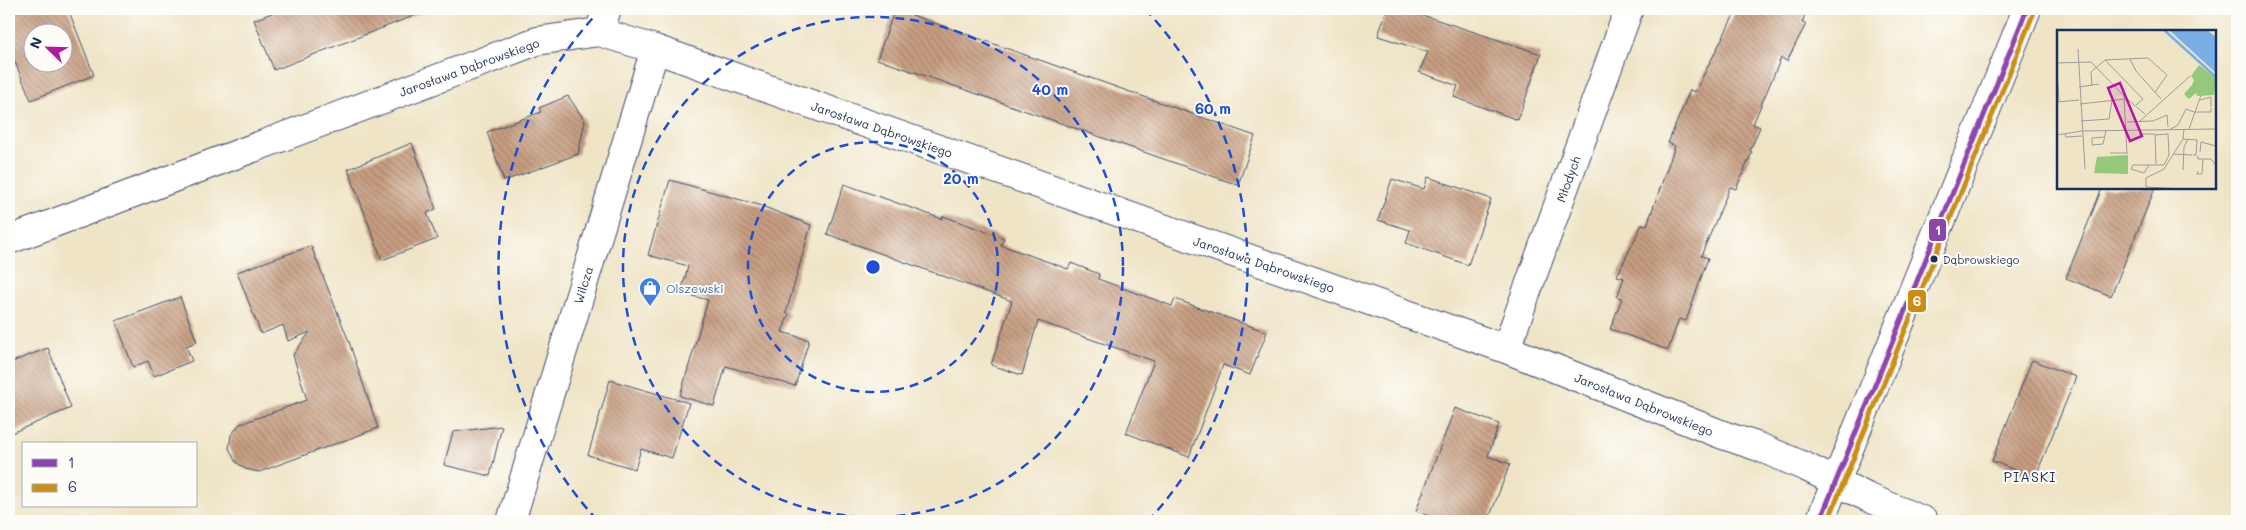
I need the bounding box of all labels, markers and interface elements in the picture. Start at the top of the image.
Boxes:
north arrow [22,22,72,72]
inset map [2057,30,2216,189]
text: N [25,34,46,51]
street label: Jarosława Dąbrowskiego [397,34,541,100]
text: 40 m [1032,79,1068,99]
street label: Jarosława Dąbrowskiego [809,97,955,161]
text: 60 m [1195,98,1231,118]
street label: Młodych [1552,153,1584,204]
text: 20 m [943,168,979,188]
line badge: 1 [1928,218,1947,242]
text: 1 [1935,220,1941,239]
street label: Jarosława Dąbrowskiego [1191,232,1337,296]
place label: Dąbrowskiego [1943,252,2020,267]
marker: Dąbrowskiego [1929,254,1939,264]
centre of rings [864,258,882,276]
street label: Wilcza [570,264,596,306]
shop icon: Olszewski [638,276,662,307]
place label: Olszewski [666,280,724,296]
line badge: 6 [1907,289,1927,313]
text: 6 [1913,291,1921,310]
street label: Jarosława Dąbrowskiego [1572,369,1716,439]
legend [22,442,198,508]
text: 1 [68,452,75,472]
district label: PIASKI [2004,467,2056,486]
text: 6 [68,476,77,496]

